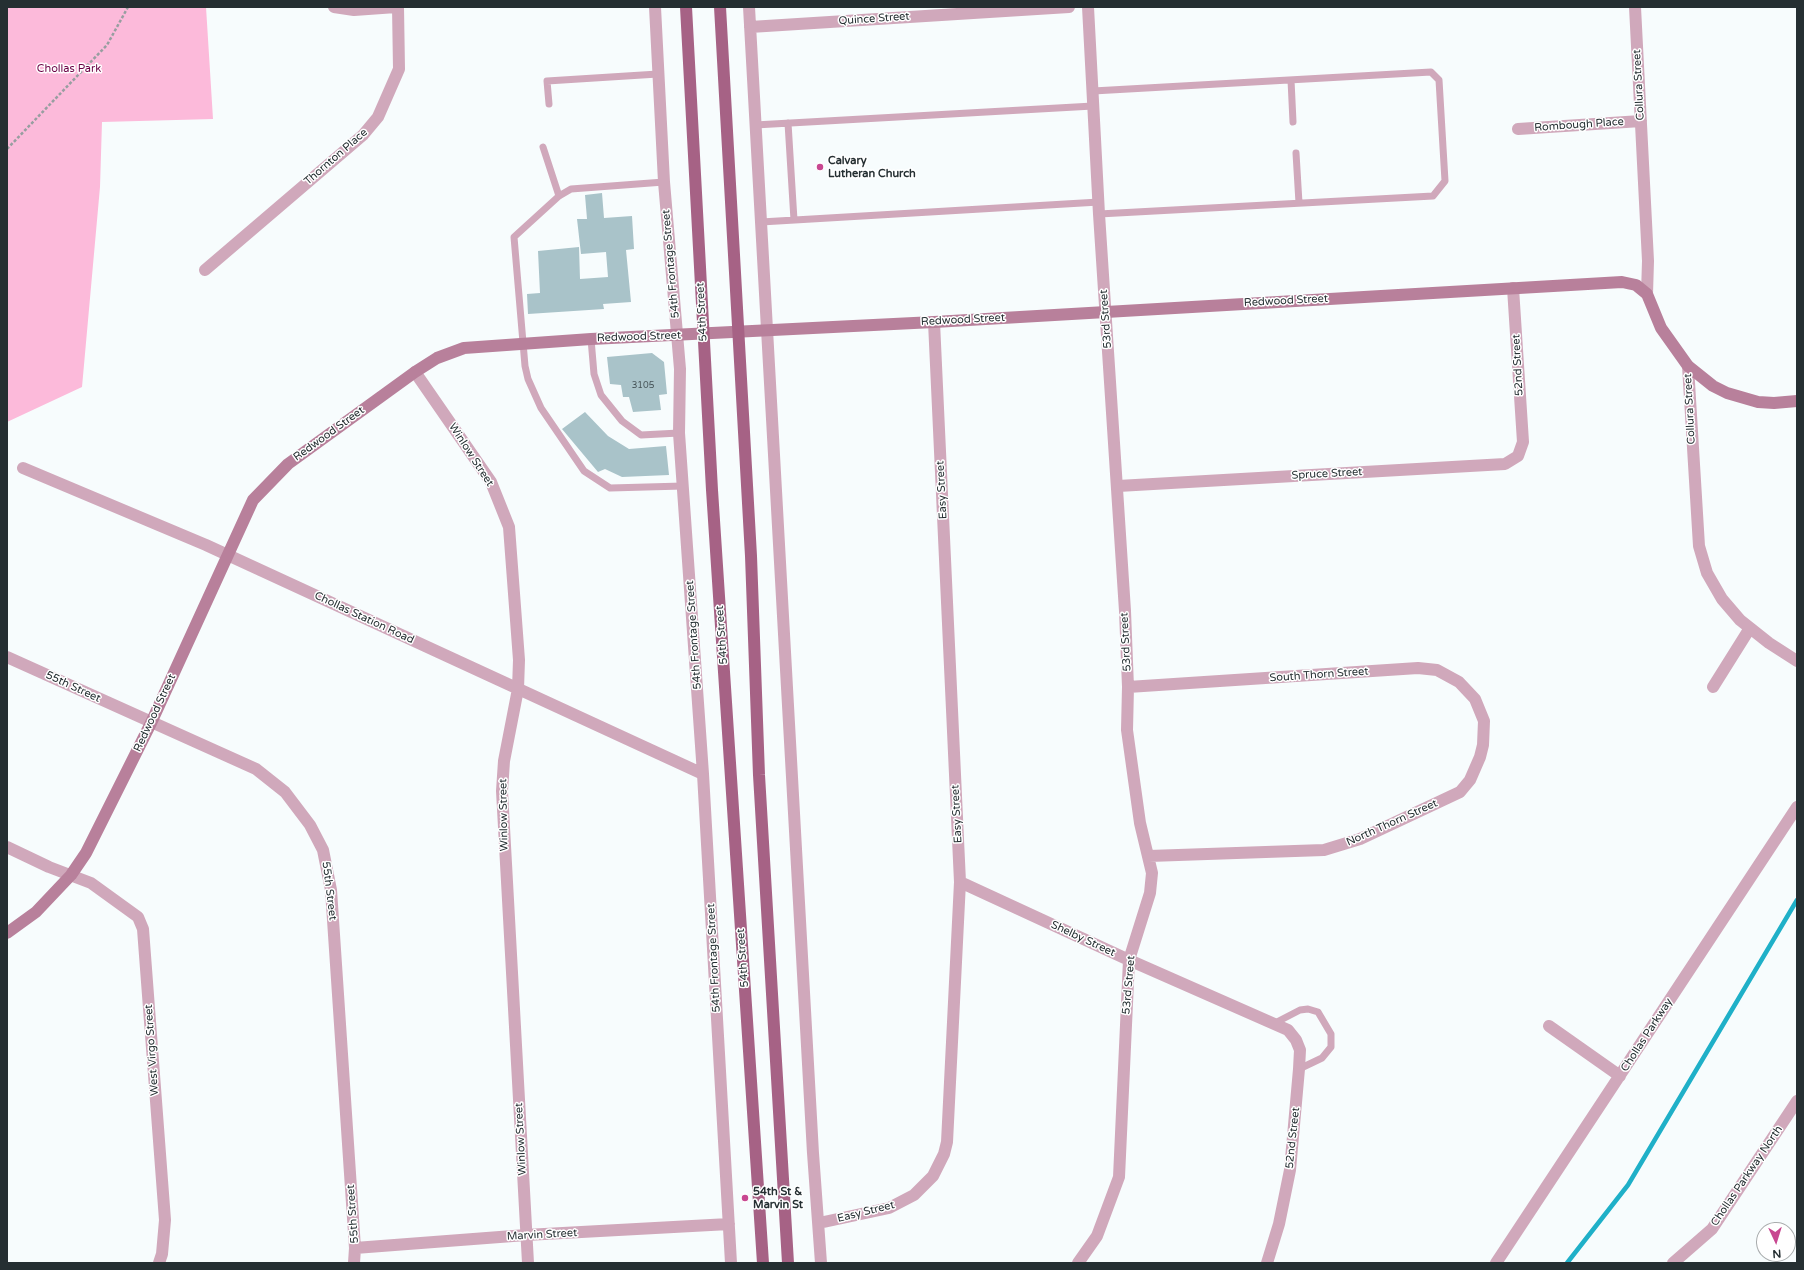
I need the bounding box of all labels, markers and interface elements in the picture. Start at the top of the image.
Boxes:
street label: Quince Street [838,10,910,28]
street label: Collura Street [1631,49,1647,121]
park label: Chollas Park [37,62,101,76]
street label: Rombough Place [1534,115,1624,135]
street label: Thornton Place [302,126,370,188]
place label: Calvary Lutheran Church [828,154,916,180]
marker: Calvary Lutheran Church [815,162,825,172]
street label: 54th Frontage Street [660,209,682,319]
street label: 54th Street [694,282,710,342]
street label: 53rd Street [1097,289,1115,349]
street label: Redwood Street [1244,292,1328,310]
street label: Redwood Street [921,311,1005,329]
street label: Redwood Street [597,329,681,345]
street label: 52nd Street [1510,334,1526,396]
street label: Collura Street [1682,373,1698,445]
house number: 3105 [632,381,654,391]
street label: Redwood Street [291,404,367,464]
street label: Winlow Street [446,421,496,489]
street label: Easy Street [934,460,950,520]
street label: Spruce Street [1291,466,1363,482]
street label: 54th Frontage Street [684,580,704,690]
street label: Chollas Station Road [312,589,416,647]
street label: 54th Street [713,605,731,665]
street label: 53rd Street [1118,612,1134,672]
street label: South Thorn Street [1269,665,1369,685]
street label: 55th Street [43,669,103,705]
street label: Redwood Street [131,672,179,754]
street label: Winlow Street [497,778,511,852]
street label: Easy Street [949,784,965,844]
street label: North Thorn Street [1344,797,1440,849]
street label: 55th Street [319,861,339,921]
street label: 54th Frontage Street [705,903,723,1013]
street label: Shelby Street [1049,918,1117,960]
street label: 54th Street [734,928,752,988]
street label: 53rd Street [1120,955,1138,1015]
street label: Chollas Parkway [1618,996,1676,1074]
street label: West Virgo Street [142,1004,162,1096]
street label: Winlow Street [513,1102,529,1176]
street label: 52nd Street [1283,1107,1303,1169]
street label: Chollas Parkway North [1708,1123,1786,1229]
street label: 55th Street [344,1184,362,1244]
place label: 54th St & Marvin St [753,1185,803,1211]
marker: 54th St & Marvin St [740,1193,750,1203]
street label: Easy Street [836,1199,896,1225]
north arrow [1756,1222,1796,1262]
street label: Marvin Street [506,1227,578,1243]
text: N [1772,1247,1782,1260]

